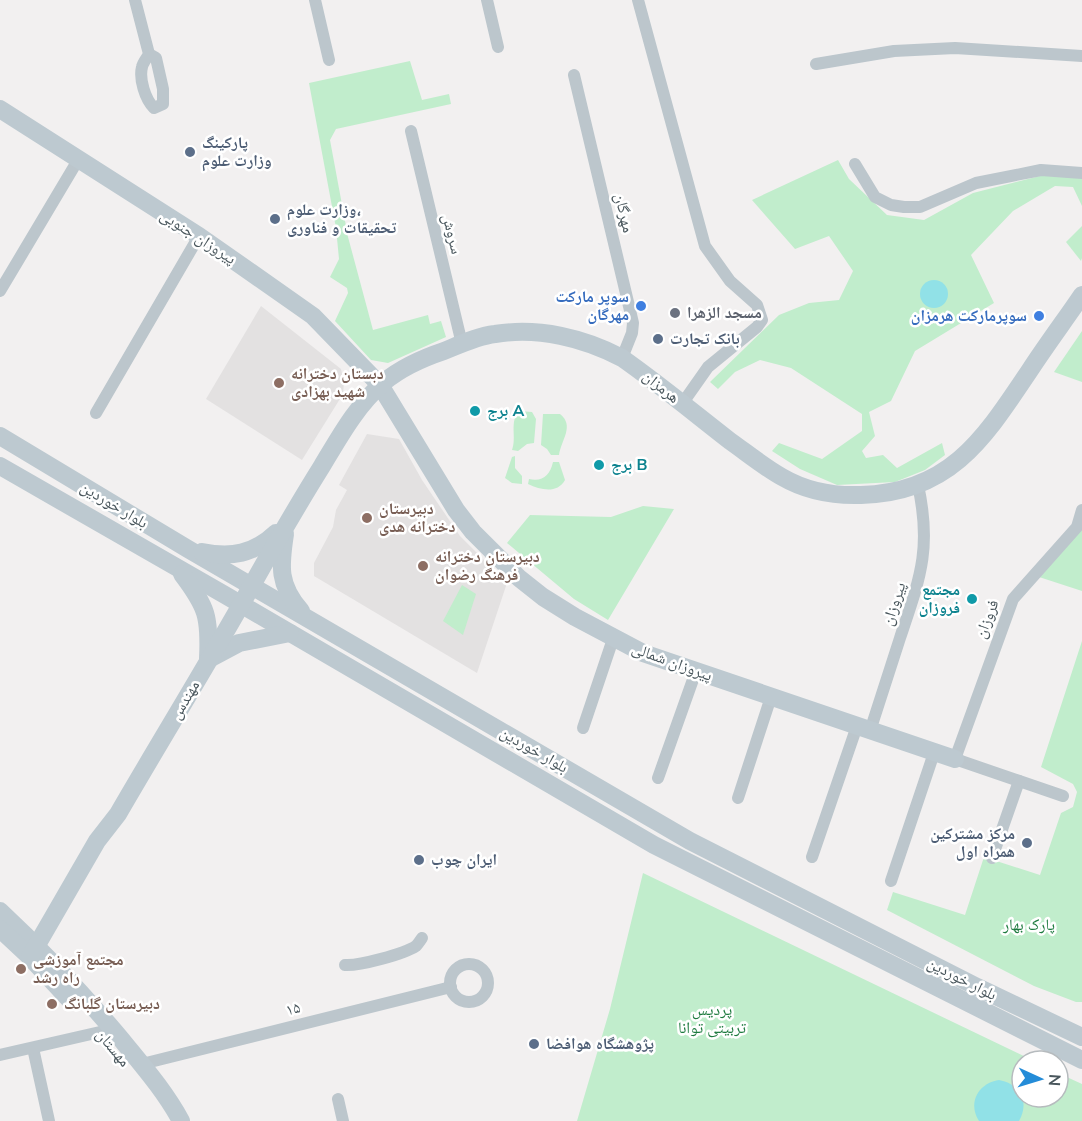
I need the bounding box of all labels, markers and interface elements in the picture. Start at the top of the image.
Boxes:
place label: پارکینگ وزارت علوم [202,132,272,172]
marker: پارکینگ وزارت علوم [183,145,197,159]
street label: مهرگان [609,191,639,235]
place label: وزارت علوم، تحقیقات و فناوری [287,199,397,239]
street label: پیروزان جنوبی [156,204,240,270]
marker: وزارت علوم، تحقیقات و فناوری [268,212,282,226]
street label: سروش [436,212,468,256]
place label: سوپر مارکت مهرگان [555,286,629,326]
marker: سوپر مارکت مهرگان [634,299,648,313]
place label: مسجد الزهرا [687,302,762,324]
place label: سوپرمارکت هرمزان [911,305,1027,327]
marker: مسجد الزهرا [668,306,682,320]
marker: سوپرمارکت هرمزان [1032,309,1046,323]
place label: بانک تجارت [670,328,740,350]
marker: بانک تجارت [651,332,665,346]
place label: دبستان دخترانه شهید بهزادی [291,363,384,403]
street label: هرمزان [638,365,684,409]
marker: دبستان دخترانه شهید بهزادی [272,376,286,390]
place label: برج A [487,400,525,422]
marker: برج A [468,404,482,418]
place label: برج B [611,454,648,476]
marker: برج B [592,458,606,472]
street label: بلوار خوردین [76,476,152,534]
place label: دبیرستان دخترانه هدی [379,498,455,538]
marker: دبیرستان دخترانه هدی [360,511,374,525]
place label: دبیرستان دخترانه فرهنگ رضوان [435,546,540,586]
marker: دبیرستان دخترانه فرهنگ رضوان [416,559,430,573]
street label: پیروزان [877,579,911,629]
place label: مجتمع فروزان [919,579,960,619]
marker: مجتمع فروزان [965,592,979,606]
street label: فروزان [970,596,1004,642]
street label: پیروزان شمالی [629,637,716,687]
street label: مهندس [165,676,205,724]
street label: بلوار خوردین [496,722,572,778]
place label: مرکز مشترکین همراه اول [930,823,1015,863]
marker: مرکز مشترکین همراه اول [1020,836,1034,850]
place label: ایران چوب [431,849,497,871]
marker: ایران چوب [412,853,426,867]
park label: پارک بهار [1002,914,1055,936]
place label: مجتمع آموزشی راه رشد [33,949,124,989]
street label: بلوار خوردین [923,952,1001,1006]
marker: مجتمع آموزشی راه رشد [14,962,28,976]
place label: دبیرستان گلبانگ [64,993,160,1015]
marker: دبیرستان گلبانگ [45,997,59,1011]
street label: ۱۵ [283,997,303,1021]
park label: پردیس تربیتی توانا [678,999,746,1039]
street label: مهستان [91,1024,135,1072]
place label: پژوهشگاه هوافضا [546,1033,654,1055]
marker: پژوهشگاه هوافضا [527,1037,541,1051]
north arrow [1010,1049,1070,1109]
text: N [1043,1073,1065,1087]

